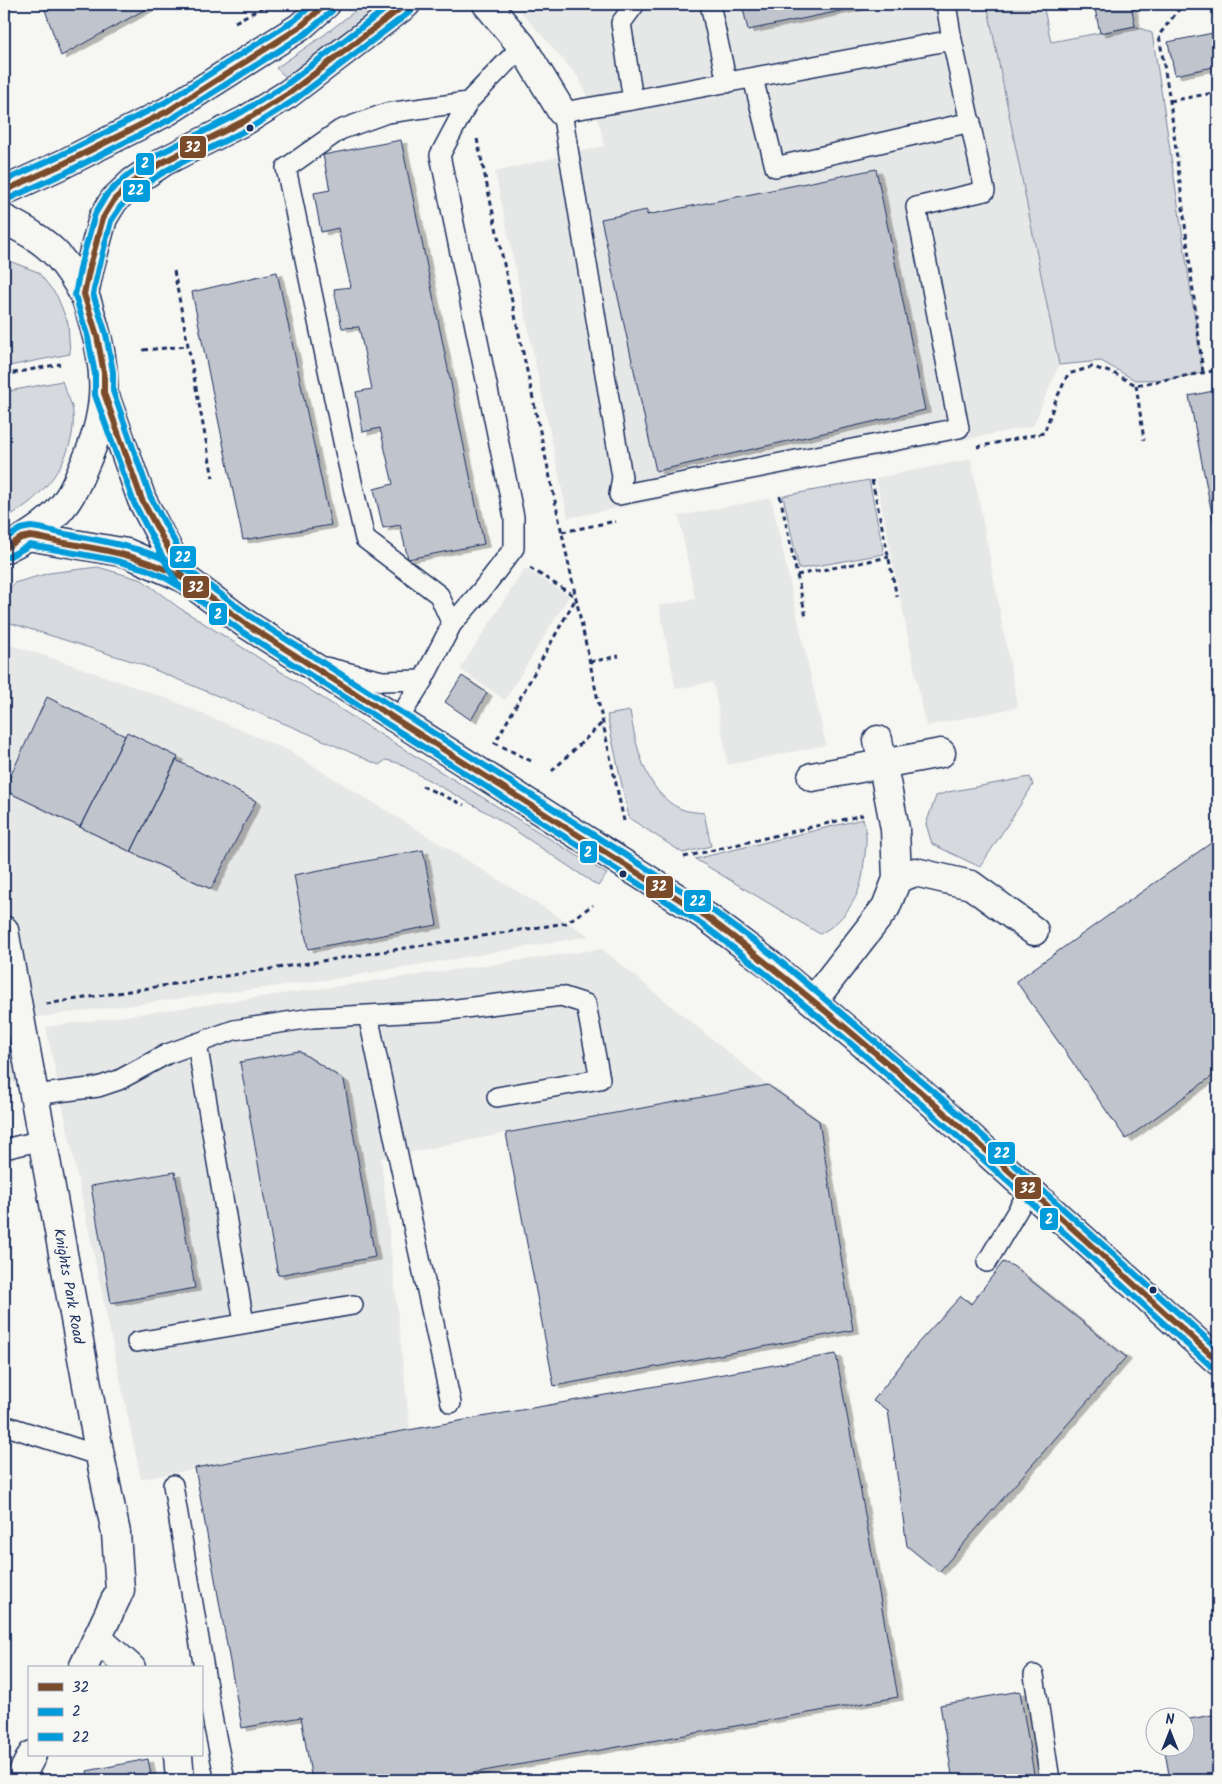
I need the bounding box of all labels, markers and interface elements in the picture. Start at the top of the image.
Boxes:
unlabelled marker [245,123,255,133]
line badge: 32 [179,135,207,159]
text: 32 [184,137,201,159]
line badge: 2 [135,152,155,176]
text: 2 [141,153,149,175]
line badge: 22 [122,179,151,203]
text: 22 [128,180,144,202]
line badge: 22 [169,545,197,569]
text: 22 [175,547,191,569]
line badge: 32 [182,575,210,599]
text: 32 [187,577,204,599]
line badge: 2 [208,602,228,626]
text: 2 [214,604,222,626]
line badge: 2 [579,840,598,864]
text: 2 [584,842,592,864]
unlabelled marker [618,869,628,879]
line badge: 32 [645,875,674,899]
text: 32 [650,876,667,898]
line badge: 22 [683,889,712,913]
text: 22 [690,891,706,913]
line badge: 22 [987,1141,1016,1165]
text: 22 [994,1143,1010,1165]
line badge: 32 [1014,1176,1042,1200]
text: 32 [1019,1178,1036,1200]
line badge: 2 [1039,1207,1059,1231]
text: 2 [1045,1209,1053,1231]
street label: Knights Park Road [46,1226,90,1346]
unlabelled marker [1148,1285,1158,1295]
legend [28,1666,202,1756]
text: 32 [72,1676,89,1700]
text: 2 [72,1700,81,1724]
north arrow [1144,1706,1194,1756]
text: N [1166,1709,1175,1731]
text: 22 [72,1726,89,1750]

